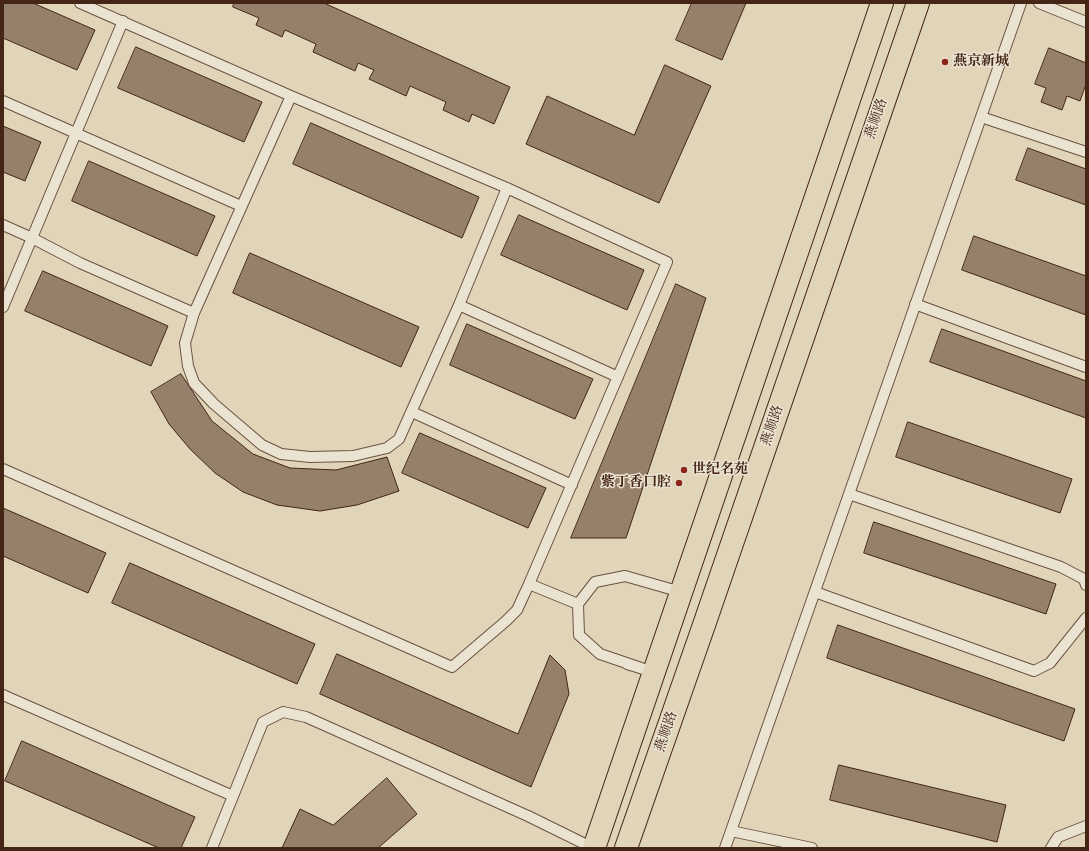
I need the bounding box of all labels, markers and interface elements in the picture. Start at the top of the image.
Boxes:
place label: 燕京新城 [953,54,1009,70]
marker: 燕京新城 [940,57,950,67]
street label: 燕顺路 [862,96,892,142]
street label: 燕顺路 [758,403,788,449]
place label: 世纪名苑 [692,462,748,478]
marker: 世纪名苑 [679,465,689,475]
place label: 紫丁香口腔 [601,475,671,491]
marker: 紫丁香口腔 [674,478,684,488]
street label: 燕顺路 [652,709,682,755]

